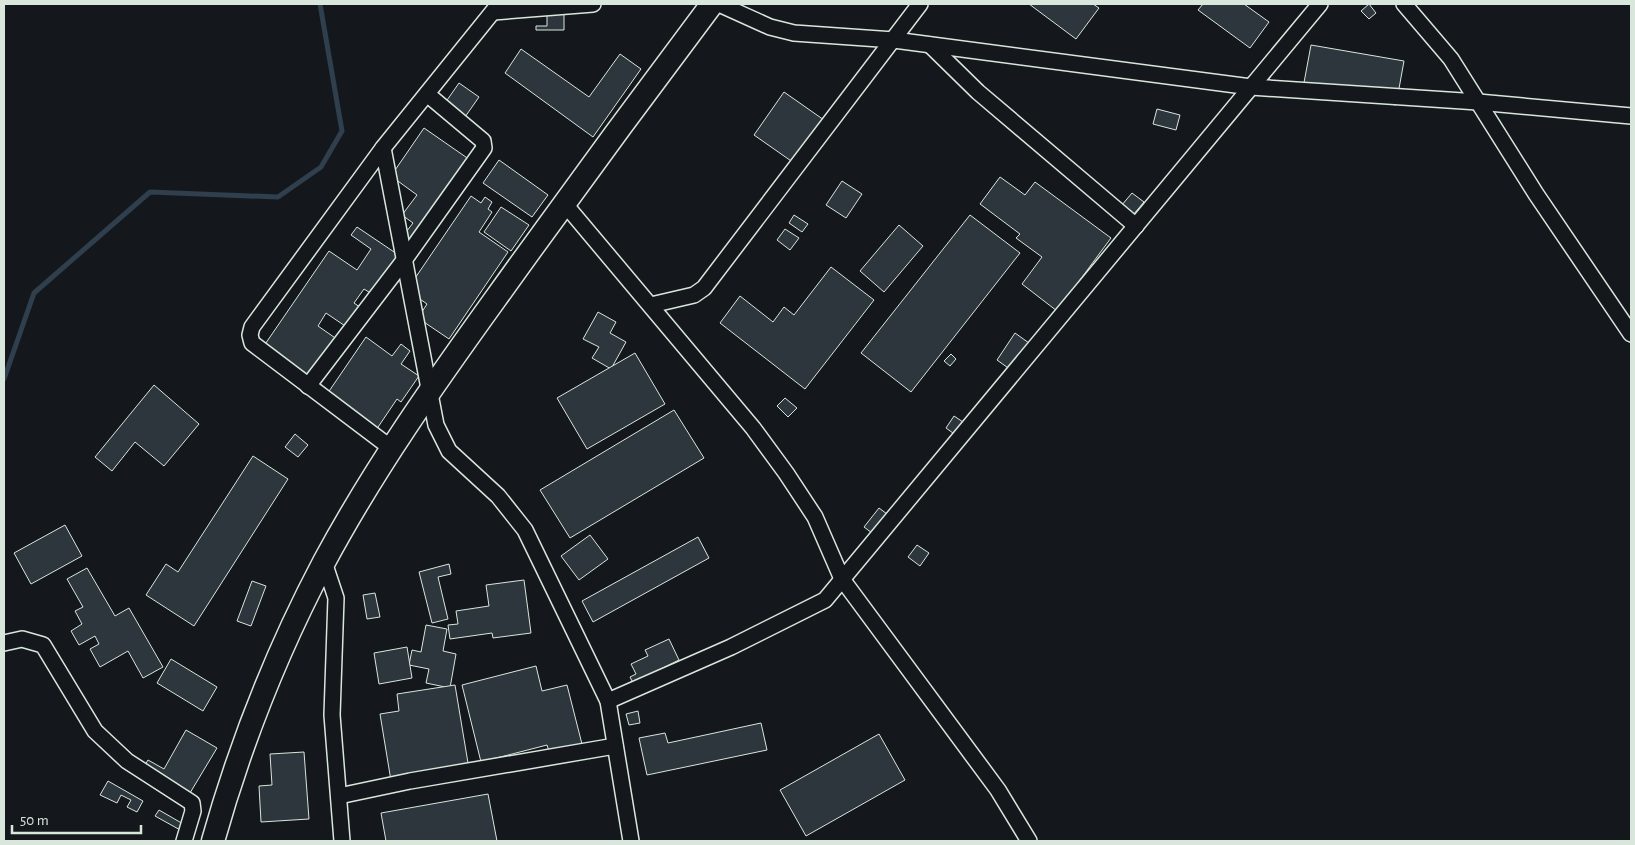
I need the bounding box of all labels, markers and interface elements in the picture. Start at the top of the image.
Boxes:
scale bar [12,802,141,834]
text: 50 m [20,813,49,828]

